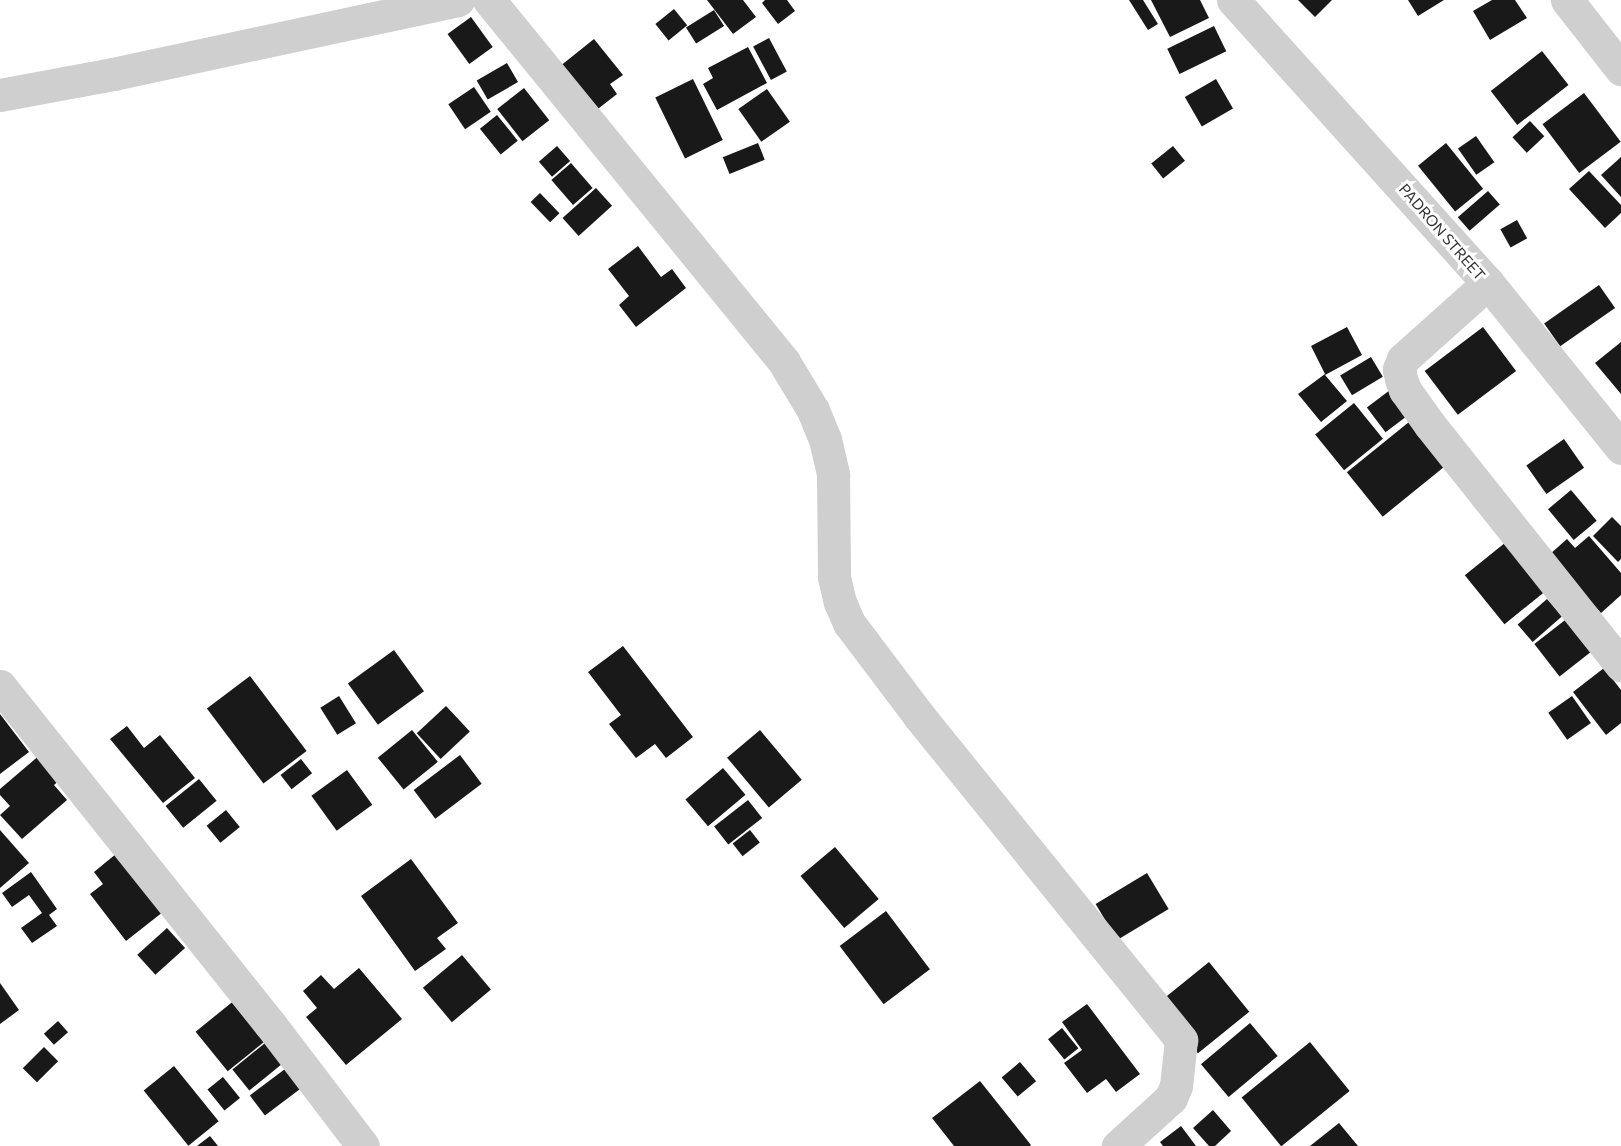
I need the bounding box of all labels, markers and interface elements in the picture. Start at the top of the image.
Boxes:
street label: PADRON STREET [1395,180,1489,284]

